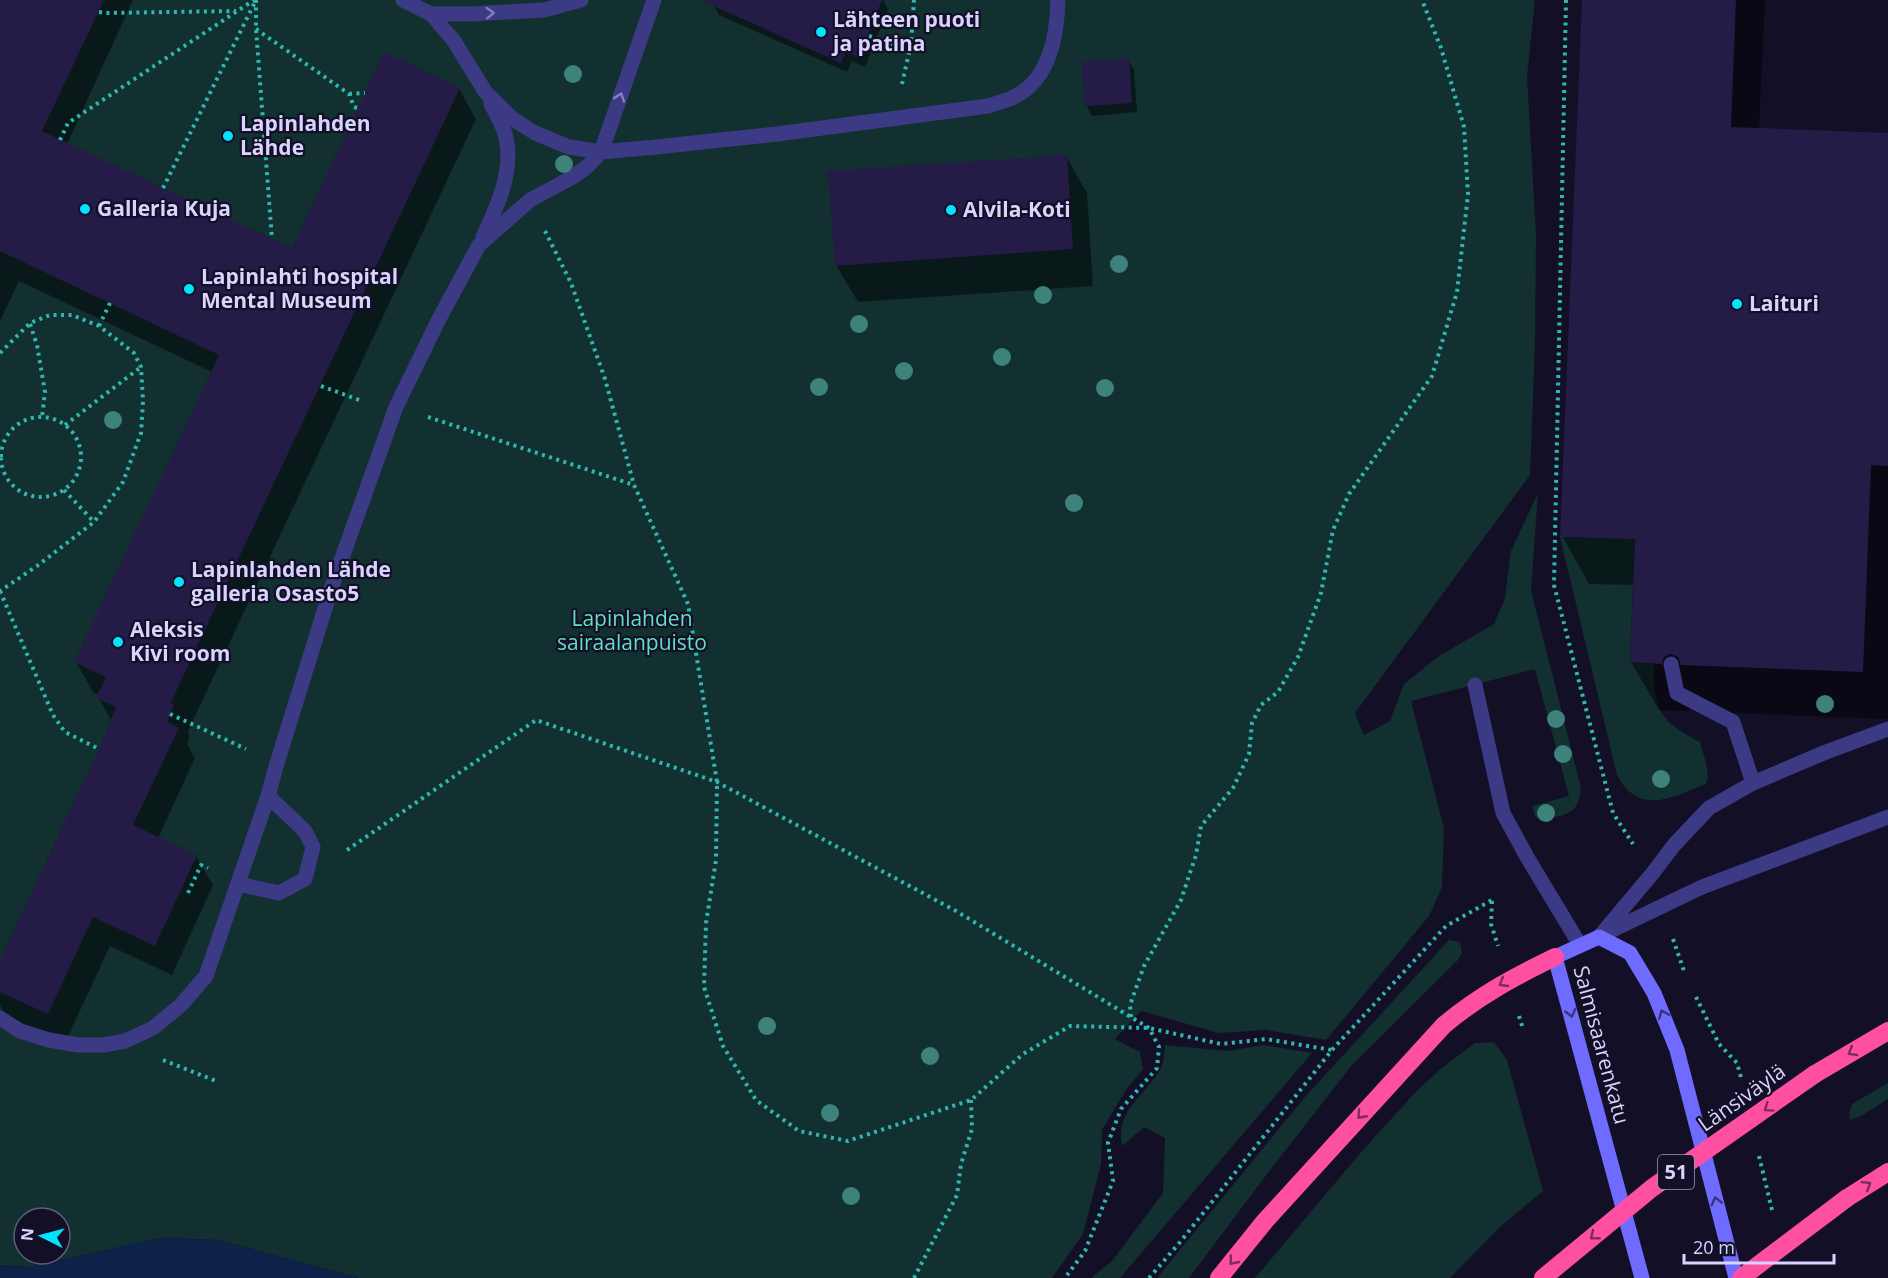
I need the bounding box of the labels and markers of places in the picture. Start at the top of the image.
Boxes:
place label: Lähteen puoti ja patina [831,5,980,57]
marker: Lähteen puoti ja patina [814,25,828,39]
place label: Lapinlahden Lähde [240,109,370,161]
marker: Lapinlahden Lähde [221,129,235,143]
place label: Galleria Kuja [97,194,231,222]
place label: Alvila-Koti [963,195,1071,223]
marker: Galleria Kuja [78,202,92,216]
marker: Alvila-Koti [944,203,958,217]
place label: Lapinlahti hospital Mental Museum [201,262,398,314]
marker: Lapinlahti hospital Mental Museum [182,282,196,296]
place label: Laituri [1749,289,1819,317]
marker: Laituri [1730,297,1744,311]
place label: Lapinlahden Lähde galleria Osasto5 [191,555,391,607]
marker: Lapinlahden Lähde galleria Osasto5 [172,575,186,589]
place label: Aleksis Kivi room [130,615,230,667]
marker: Aleksis Kivi room [111,635,125,649]

